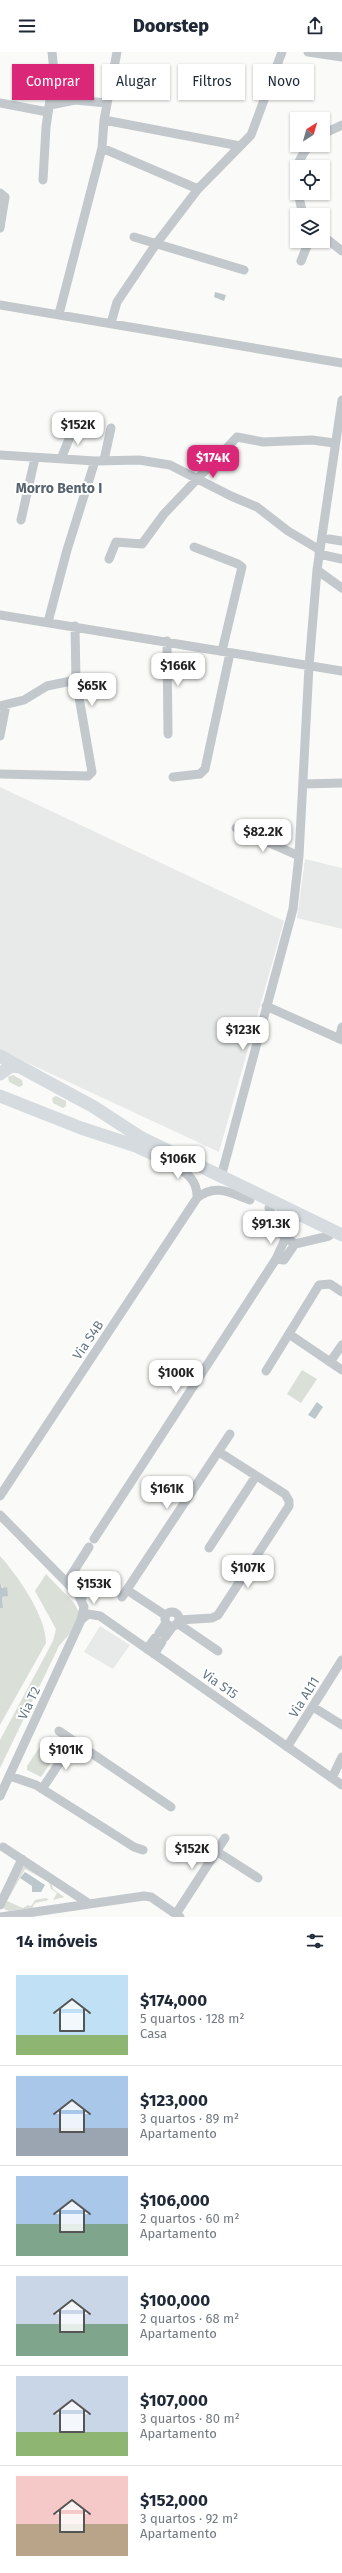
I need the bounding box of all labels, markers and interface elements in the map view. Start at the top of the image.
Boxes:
icon: menu [16,15,38,37]
text: Doorstep [133,15,209,37]
icon: share [304,15,326,37]
chip: Comprar [12,64,94,100]
chip: Alugar [102,64,170,100]
chip: Filtros [178,64,245,100]
chip: Novo [253,64,314,100]
north arrow [290,112,330,152]
map controls [290,112,330,248]
button: locate [290,160,330,200]
button: layers [290,208,330,248]
pin: $152K [50,412,106,446]
text: $152K [61,417,95,432]
pin: $174K [185,445,241,479]
text: $174K [196,450,230,465]
district label: Morro Bento I [16,480,102,497]
pin: $166K [150,653,206,687]
text: $166K [160,658,196,673]
pin: $65K [68,673,116,707]
text: $65K [77,678,107,693]
pin: $82.2K [230,819,296,853]
text: $82.2K [243,824,283,839]
pin: $123K [215,1017,271,1051]
text: $123K [226,1022,260,1037]
pin: $106K [150,1146,206,1180]
text: $106K [160,1151,196,1166]
pin: $91.3K [238,1211,304,1245]
text: $91.3K [252,1216,290,1231]
street label: Via S4B [70,1318,106,1362]
pin: $100K [148,1360,204,1394]
text: $100K [158,1365,194,1380]
pin: $161K [139,1476,195,1510]
text: $161K [150,1481,184,1496]
pin: $107K [220,1555,276,1589]
text: $107K [231,1560,265,1575]
pin: $153K [66,1571,122,1605]
text: $153K [77,1576,111,1591]
street label: Via S15 [199,1666,241,1702]
street label: Via AL11 [286,1674,322,1720]
street label: Via T2 [15,1684,43,1722]
pin: $101K [38,1737,94,1771]
text: $101K [49,1742,83,1757]
pin: $152K [164,1836,220,1870]
text: $152K [175,1841,209,1856]
icon: filters [304,1930,326,1952]
text: 14 imóveis [16,1931,97,1952]
text: $174,000 [140,1990,207,2011]
icon: home [48,1991,96,2039]
text: 5 quartos · 128 m² [140,2011,245,2026]
text: Casa [140,2026,167,2041]
text: $123,000 [140,2090,208,2111]
icon: home [48,2092,96,2140]
text: 3 quartos · 89 m² [140,2111,239,2126]
text: Apartamento [140,2126,217,2141]
text: $106,000 [140,2190,210,2211]
icon: home [48,2192,96,2240]
text: 2 quartos · 60 m² [140,2211,239,2226]
text: Apartamento [140,2226,217,2241]
text: $100,000 [140,2290,210,2311]
icon: home [48,2292,96,2340]
text: 2 quartos · 68 m² [140,2311,239,2326]
text: Apartamento [140,2326,217,2341]
text: $107,000 [140,2390,208,2411]
icon: home [48,2392,96,2440]
text: 3 quartos · 80 m² [140,2411,240,2426]
text: Apartamento [140,2426,217,2441]
text: $152,000 [140,2490,208,2511]
icon: home [48,2492,96,2540]
text: 3 quartos · 92 m² [140,2511,238,2526]
text: Apartamento [140,2526,217,2541]

